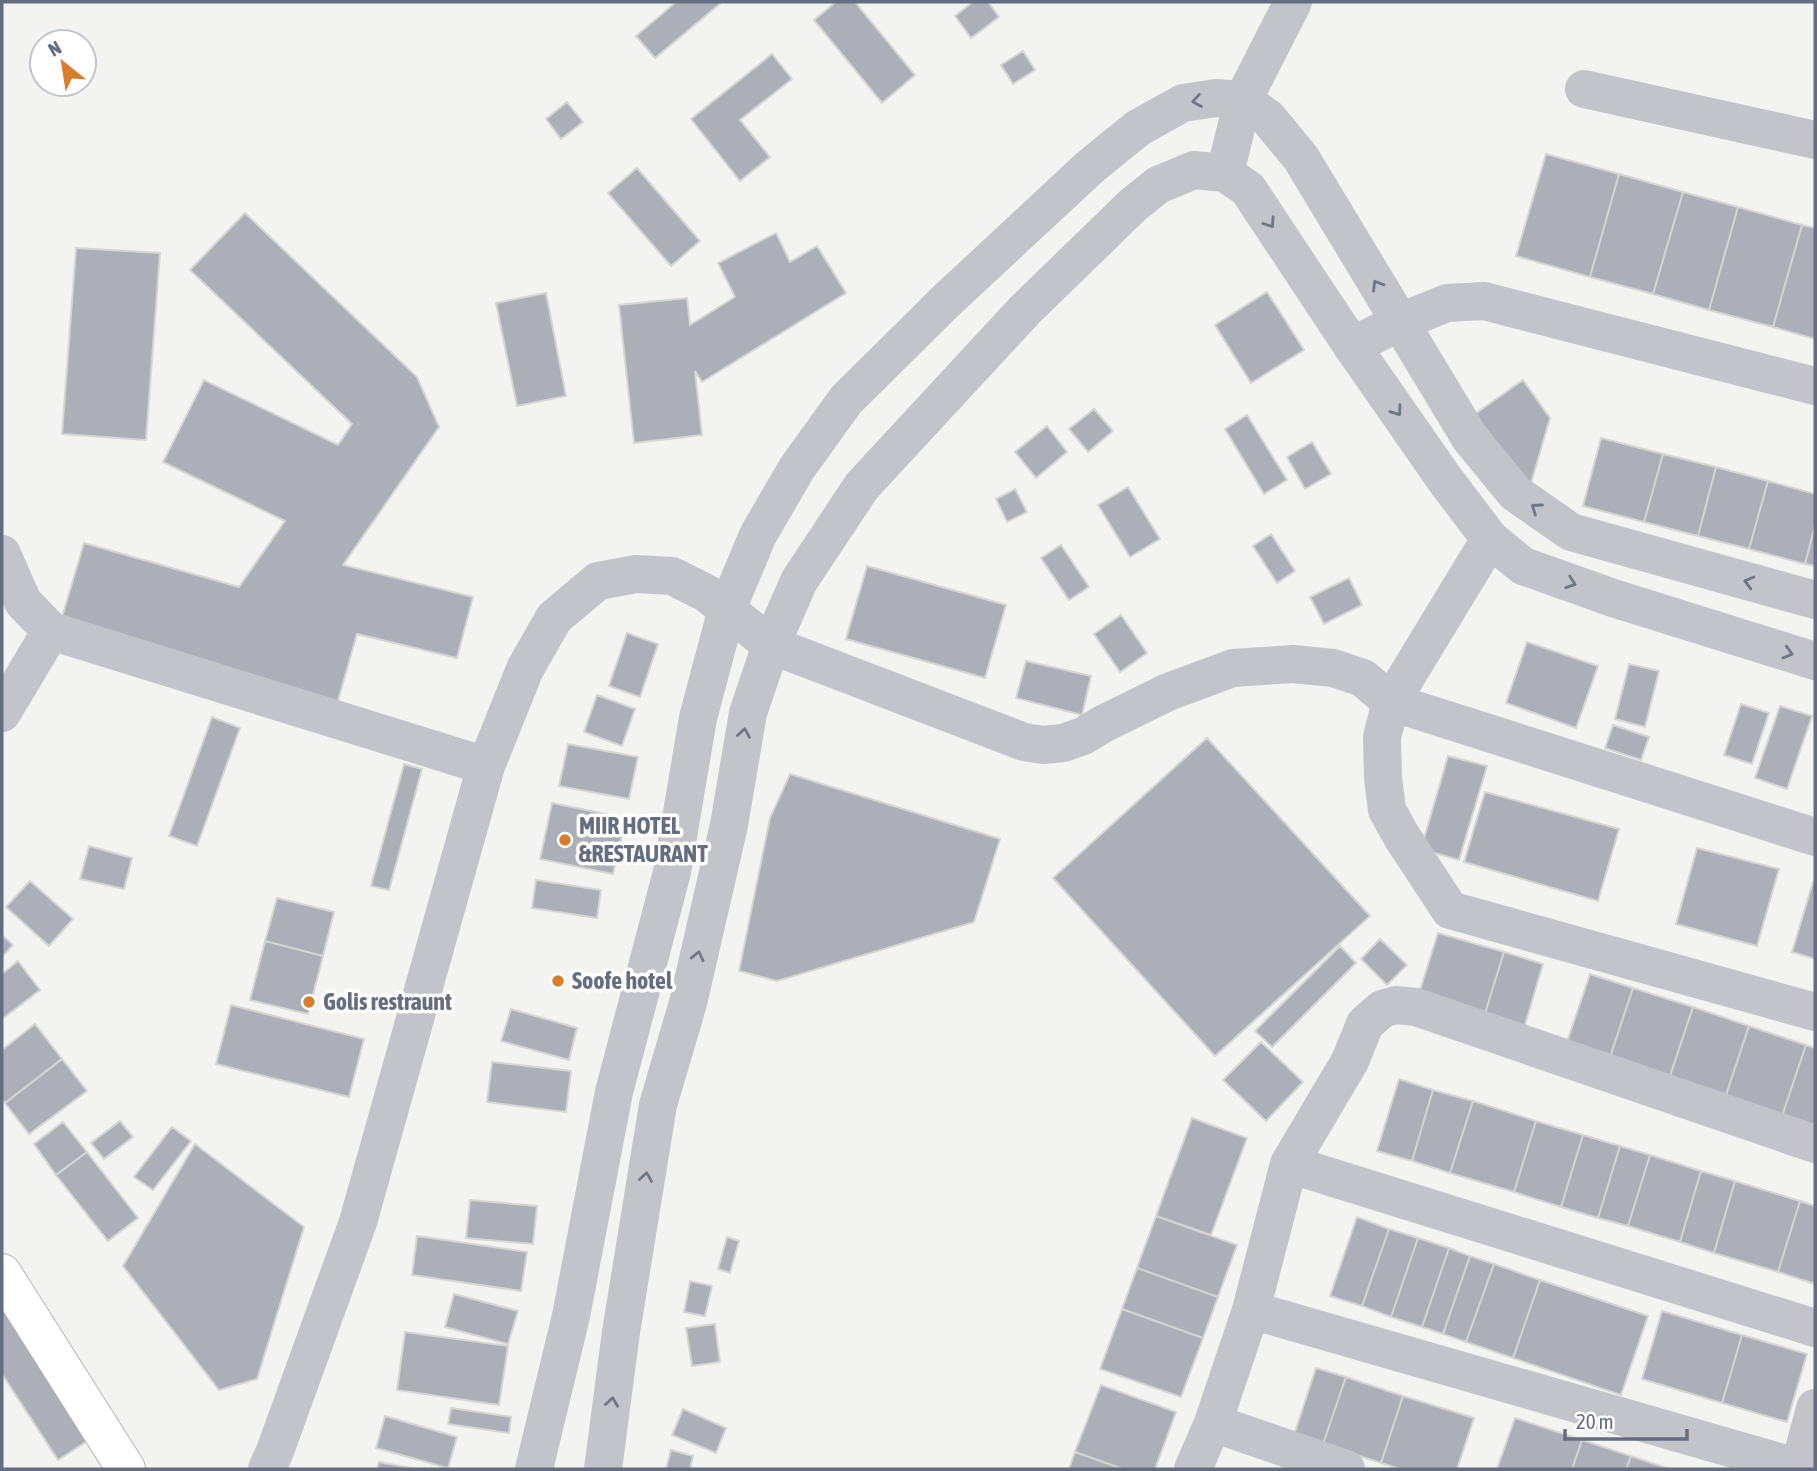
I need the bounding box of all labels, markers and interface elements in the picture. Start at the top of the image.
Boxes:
north arrow [28,28,98,98]
text: N [44,36,65,61]
one-way arrow [1192,93,1203,108]
one-way arrow [1262,215,1274,228]
one-way arrow [1372,279,1385,292]
one-way arrow [1389,403,1401,416]
one-way arrow [1531,504,1544,516]
one-way arrow [1565,575,1577,589]
one-way arrow [1744,576,1756,590]
one-way arrow [1782,644,1794,659]
one-way arrow [736,727,751,739]
place label: MIIR HOTEL &RESTAURANT [579,812,708,867]
marker: MIIR HOTEL &RESTAURANT [557,832,573,848]
one-way arrow [690,950,705,962]
place label: Soofe hotel [572,967,673,994]
marker: Soofe hotel [550,973,566,989]
place label: Golis restraunt [323,988,452,1015]
marker: Golis restraunt [301,994,317,1010]
one-way arrow [638,1171,653,1183]
one-way arrow [604,1396,619,1407]
scale bar [1565,1398,1688,1442]
text: 20 m [1576,1409,1614,1433]

